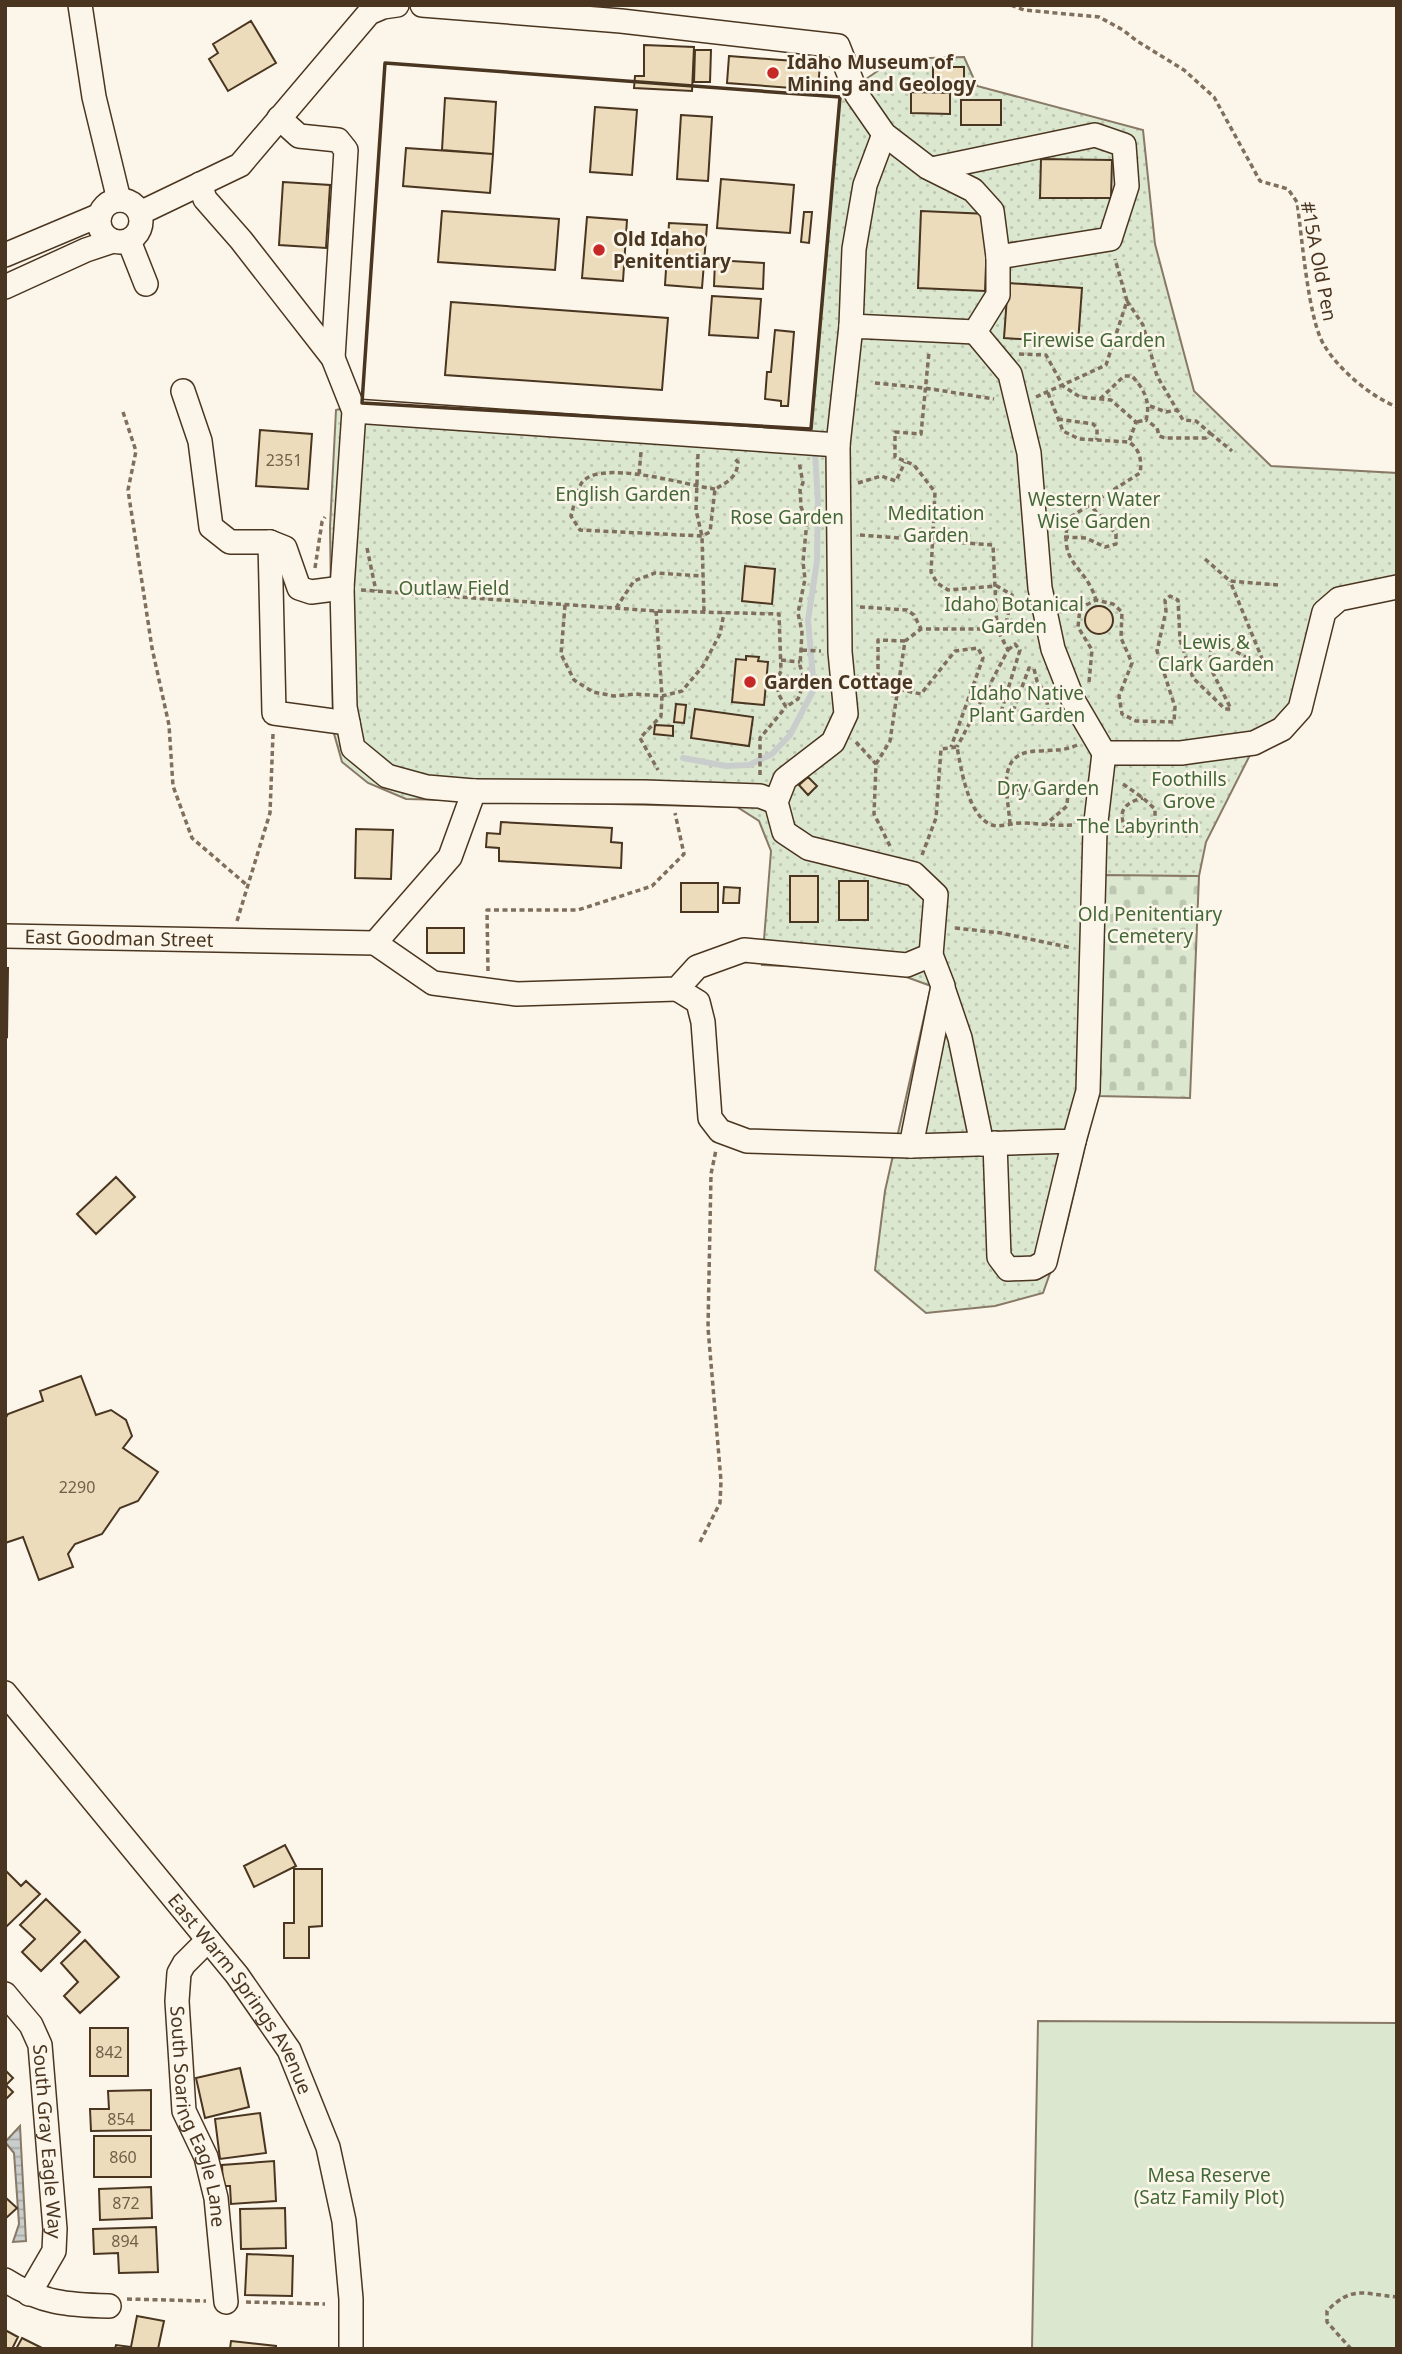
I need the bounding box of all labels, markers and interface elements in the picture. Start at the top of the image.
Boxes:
place label: Idaho Museum of Mining and Geology [787,49,976,97]
marker: Idaho Museum of Mining and Geology [765,65,781,81]
street label: #15A Old Pen [1295,199,1343,323]
place label: Old Idaho Penitentiary [613,226,731,274]
marker: Old Idaho Penitentiary [591,242,607,258]
park label: Firewise Garden [1022,327,1166,353]
house number: 2351 [266,449,302,471]
park label: English Garden [555,481,691,507]
park label: Western Water Wise Garden [1028,486,1160,534]
park label: Meditation Garden [887,500,985,548]
park label: Rose Garden [730,504,844,530]
park label: Outlaw Field [399,575,509,601]
park label: Idaho Botanical Garden [944,591,1084,639]
park label: Lewis & Clark Garden [1158,629,1274,677]
place label: Garden Cottage [764,669,913,695]
marker: Garden Cottage [742,674,758,690]
park label: Idaho Native Plant Garden [969,680,1085,728]
park label: Foothills Grove [1151,766,1227,814]
park label: Dry Garden [997,775,1099,801]
park label: The Labyrinth [1077,813,1199,839]
park label: Old Penitentiary Cemetery [1078,901,1223,949]
street label: East Goodman Street [24,923,214,953]
house number: 2290 [59,1476,95,1498]
street label: East Warm Springs Avenue [162,1888,318,2098]
street label: South Soaring Eagle Lane [164,2005,232,2228]
house number: 842 [95,2041,123,2063]
street label: South Gray Eagle Way [27,2043,68,2239]
house number: 854 [107,2108,135,2130]
house number: 860 [109,2146,137,2168]
park label: Mesa Reserve (Satz Family Plot) [1134,2162,1284,2210]
house number: 872 [112,2192,140,2214]
house number: 894 [111,2230,139,2252]

